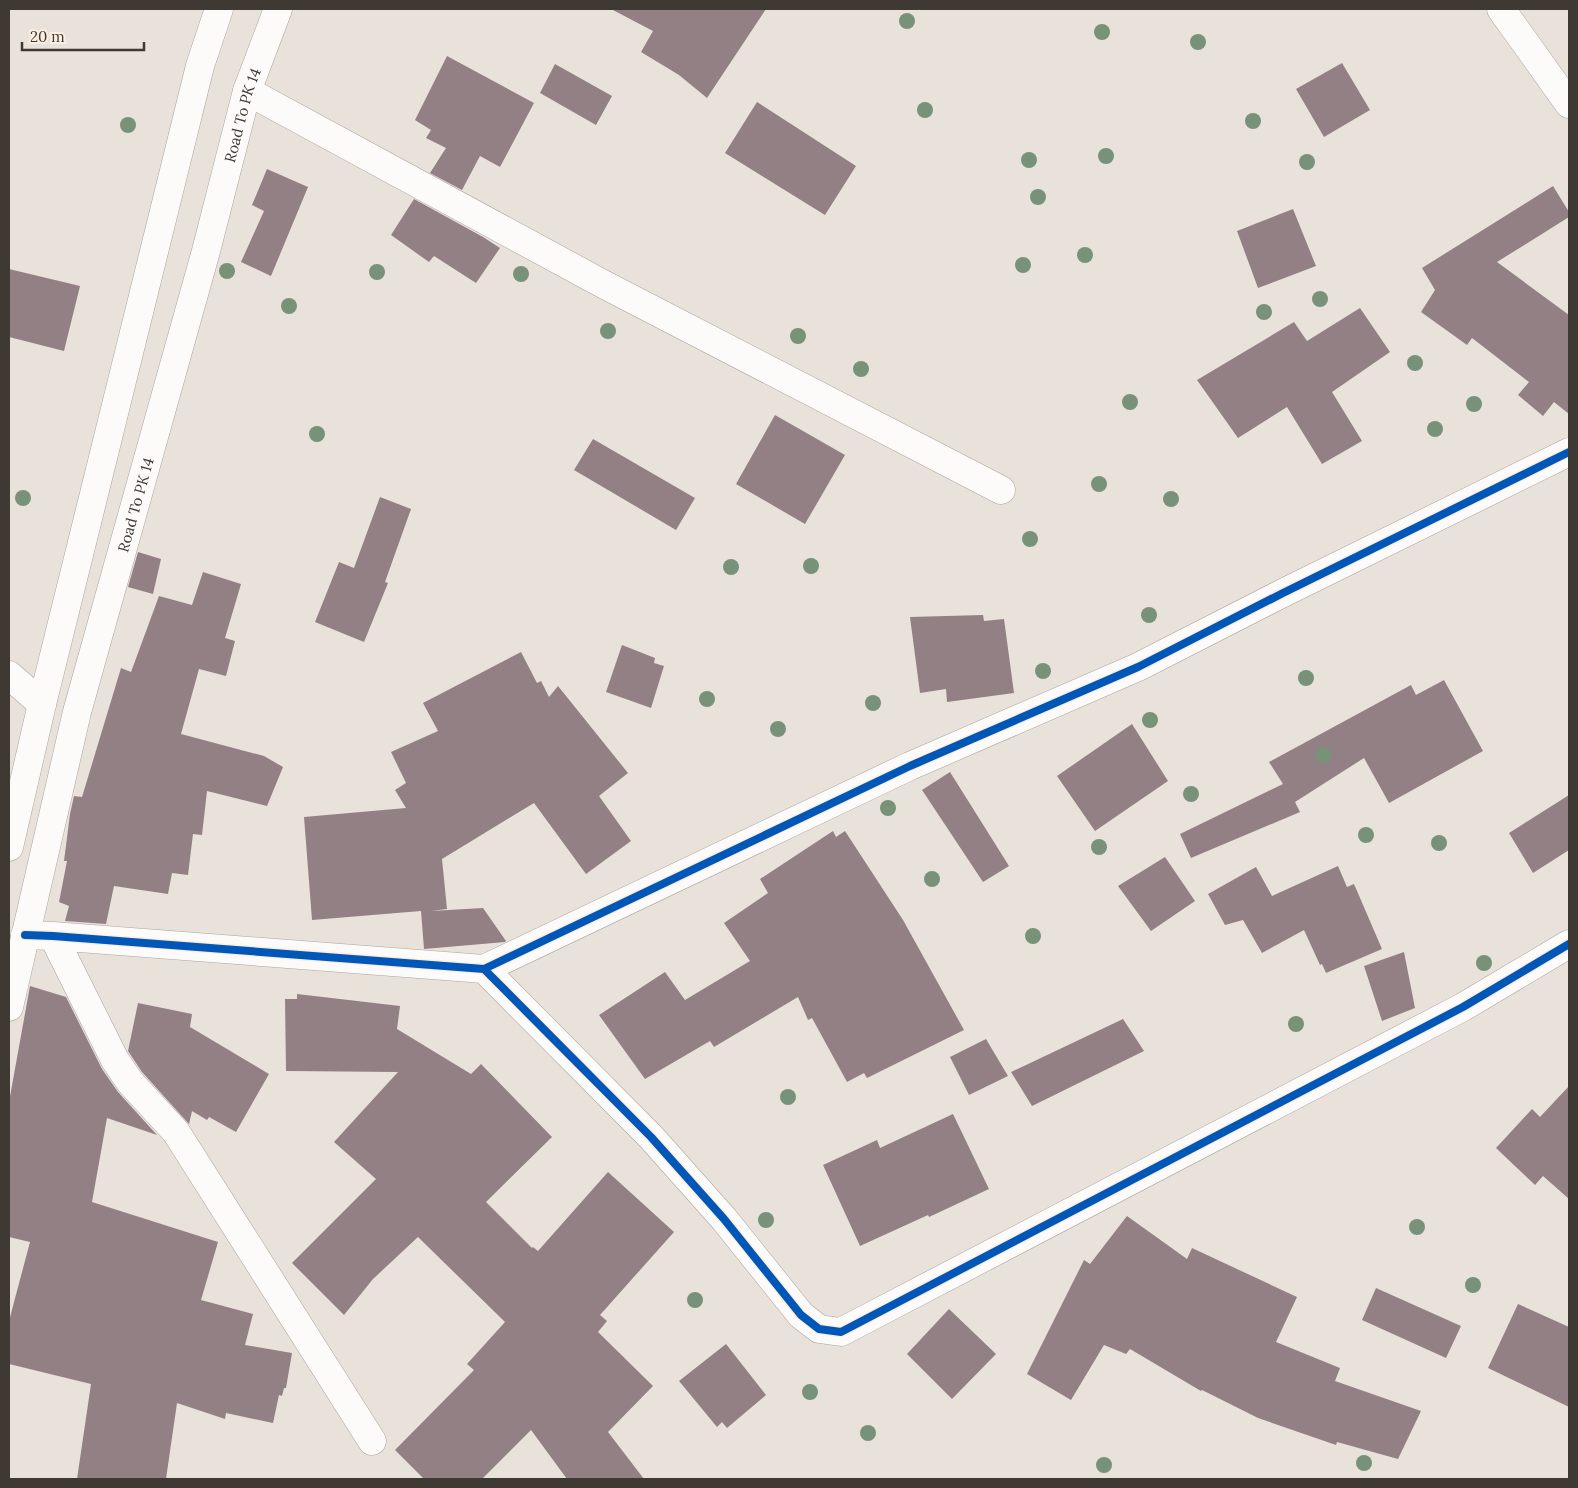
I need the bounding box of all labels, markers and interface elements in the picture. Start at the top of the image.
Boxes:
scale bar [22,20,145,52]
text: 20 m [30,27,65,46]
street label: Road To PK 14 [220,65,264,164]
street label: Road To PK 14 [113,455,157,554]

